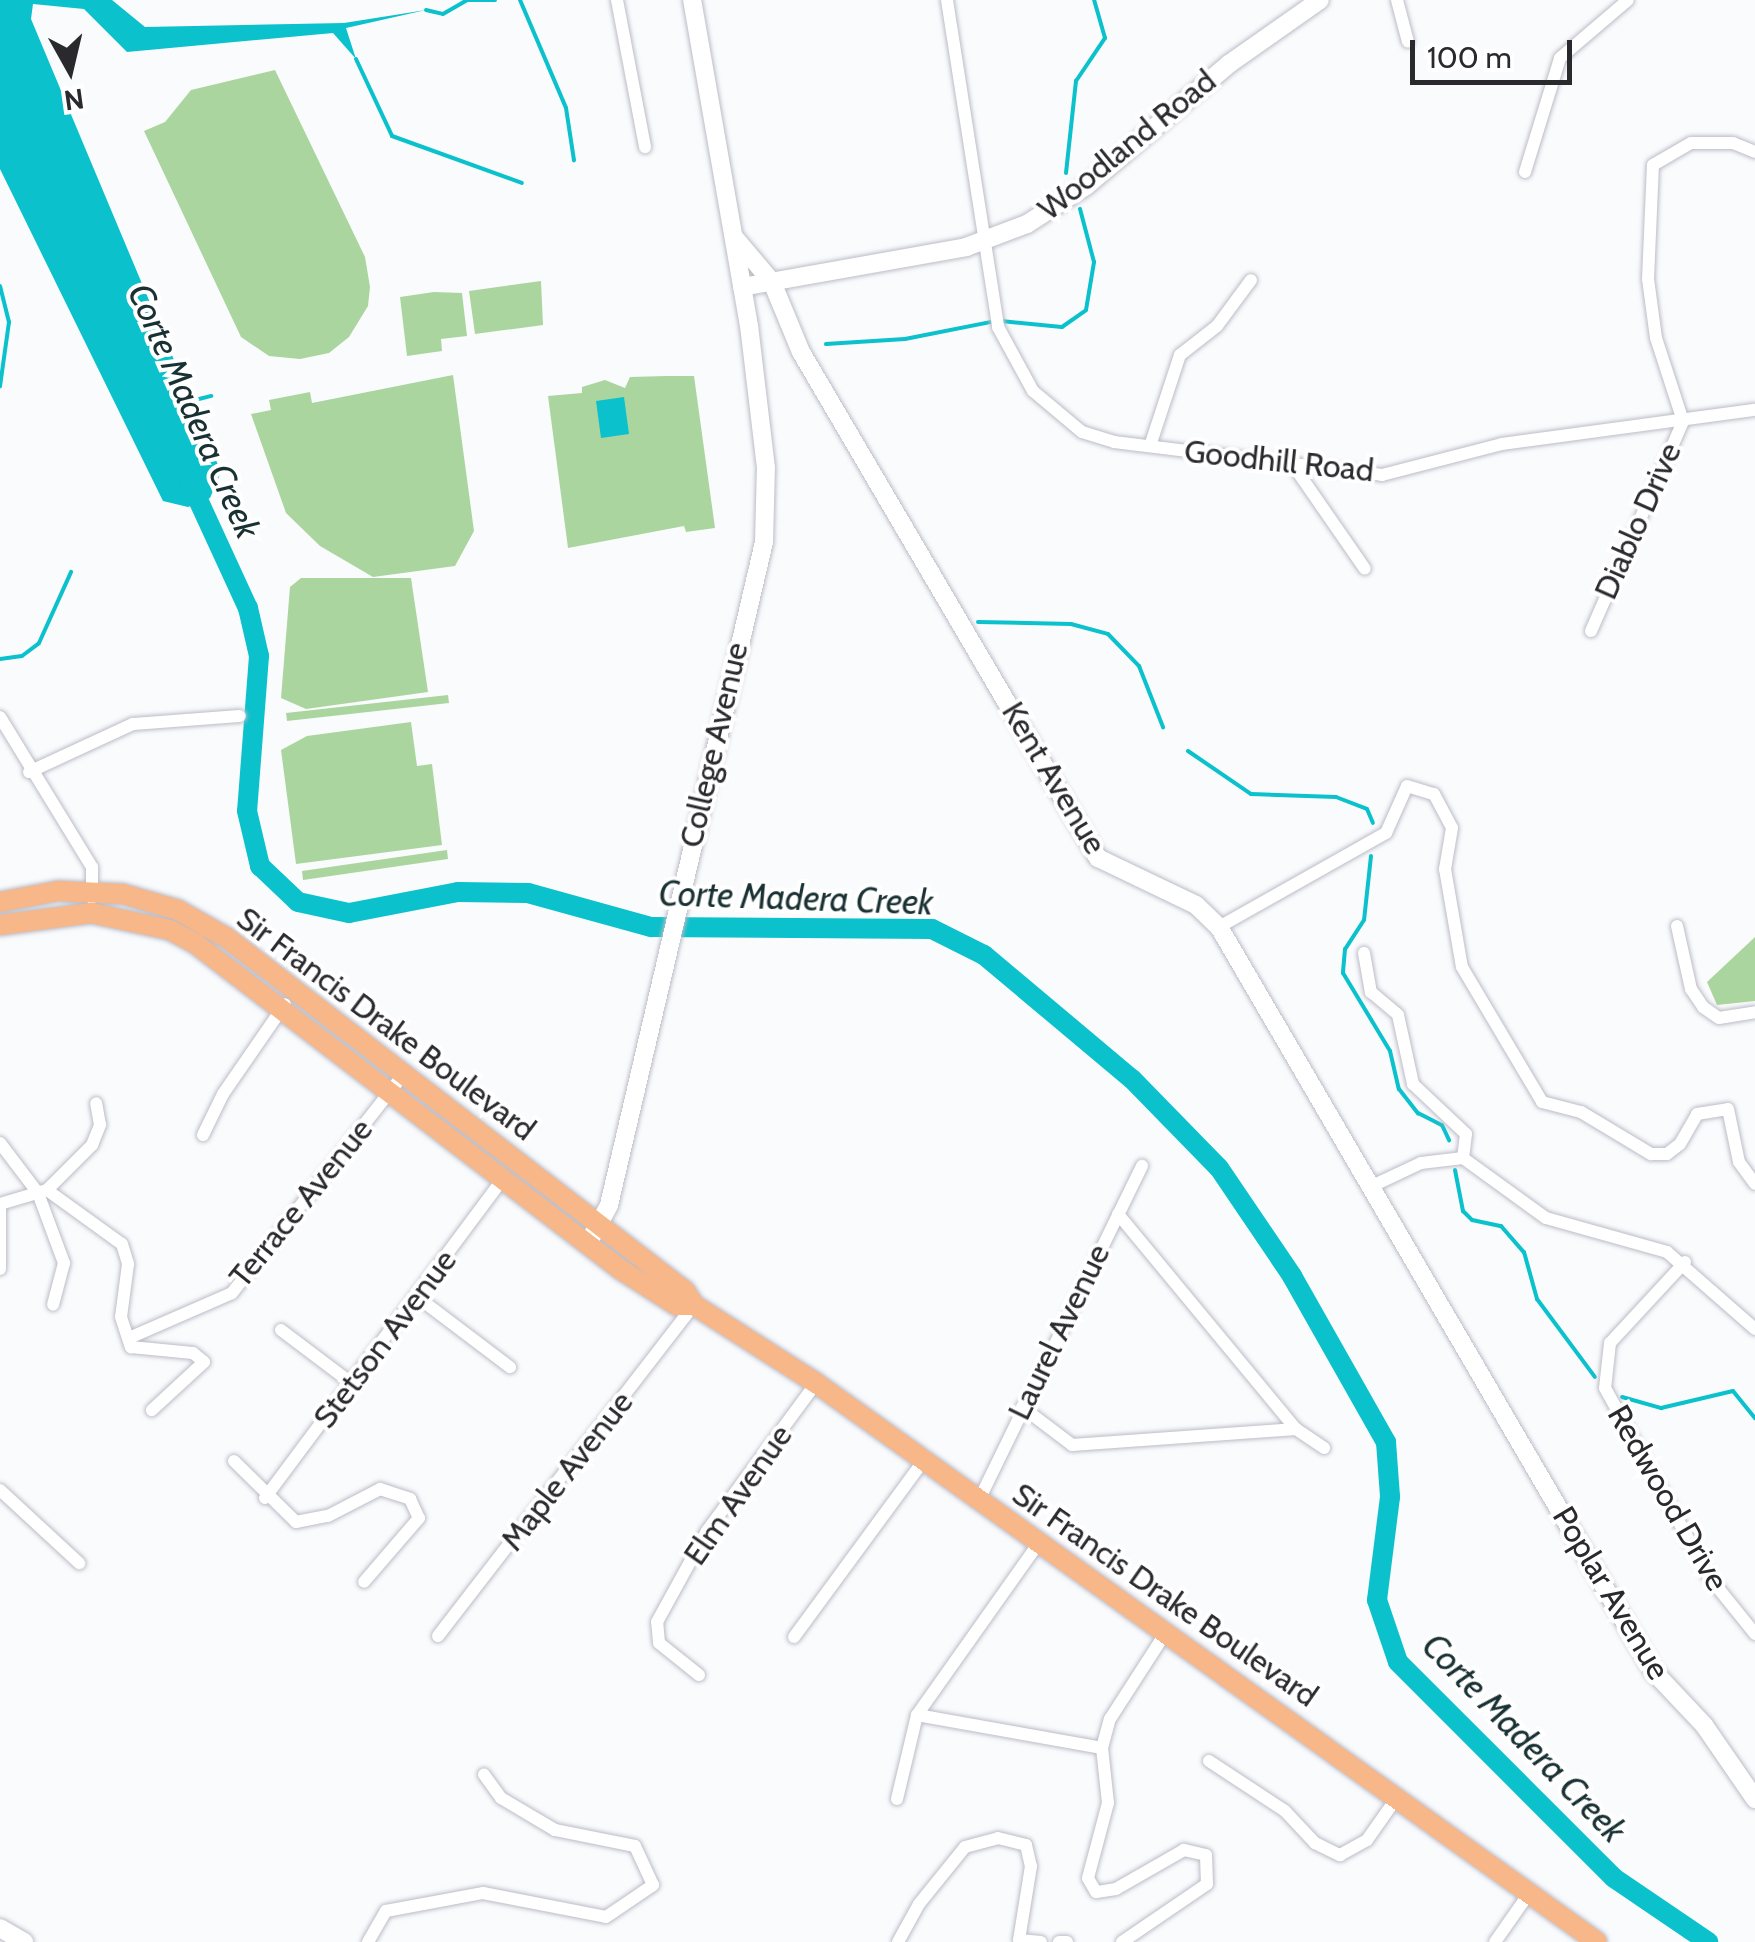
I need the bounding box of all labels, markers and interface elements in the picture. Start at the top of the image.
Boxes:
north arrow [20,20,120,120]
scale bar [1415,20,1578,82]
text: 100 m [1427,39,1512,76]
street label: Woodland Road [1031,62,1223,228]
text: N [62,81,86,118]
water label: Corte Madera Creek [119,277,269,545]
street label: Goodhill Road [1182,432,1376,490]
street label: Diablo Drive [1587,437,1689,605]
street label: College Avenue [672,639,756,851]
street label: Kent Avenue [994,695,1114,861]
water label: Corte Madera Creek [658,872,934,924]
street label: Sir Francis Drake Boulevard [229,899,543,1149]
street label: Terrace Avenue [221,1111,381,1295]
street label: Laurel Avenue [1000,1238,1118,1426]
street label: Stetson Avenue [305,1242,465,1436]
street label: Maple Avenue [493,1384,641,1558]
street label: Redwood Drive [1599,1398,1737,1598]
street label: Elm Avenue [676,1418,800,1572]
street label: Sir Francis Drake Boulevard [1005,1475,1325,1715]
street label: Poplar Avenue [1544,1500,1678,1686]
water label: Corte Madera Creek [1414,1625,1634,1851]

